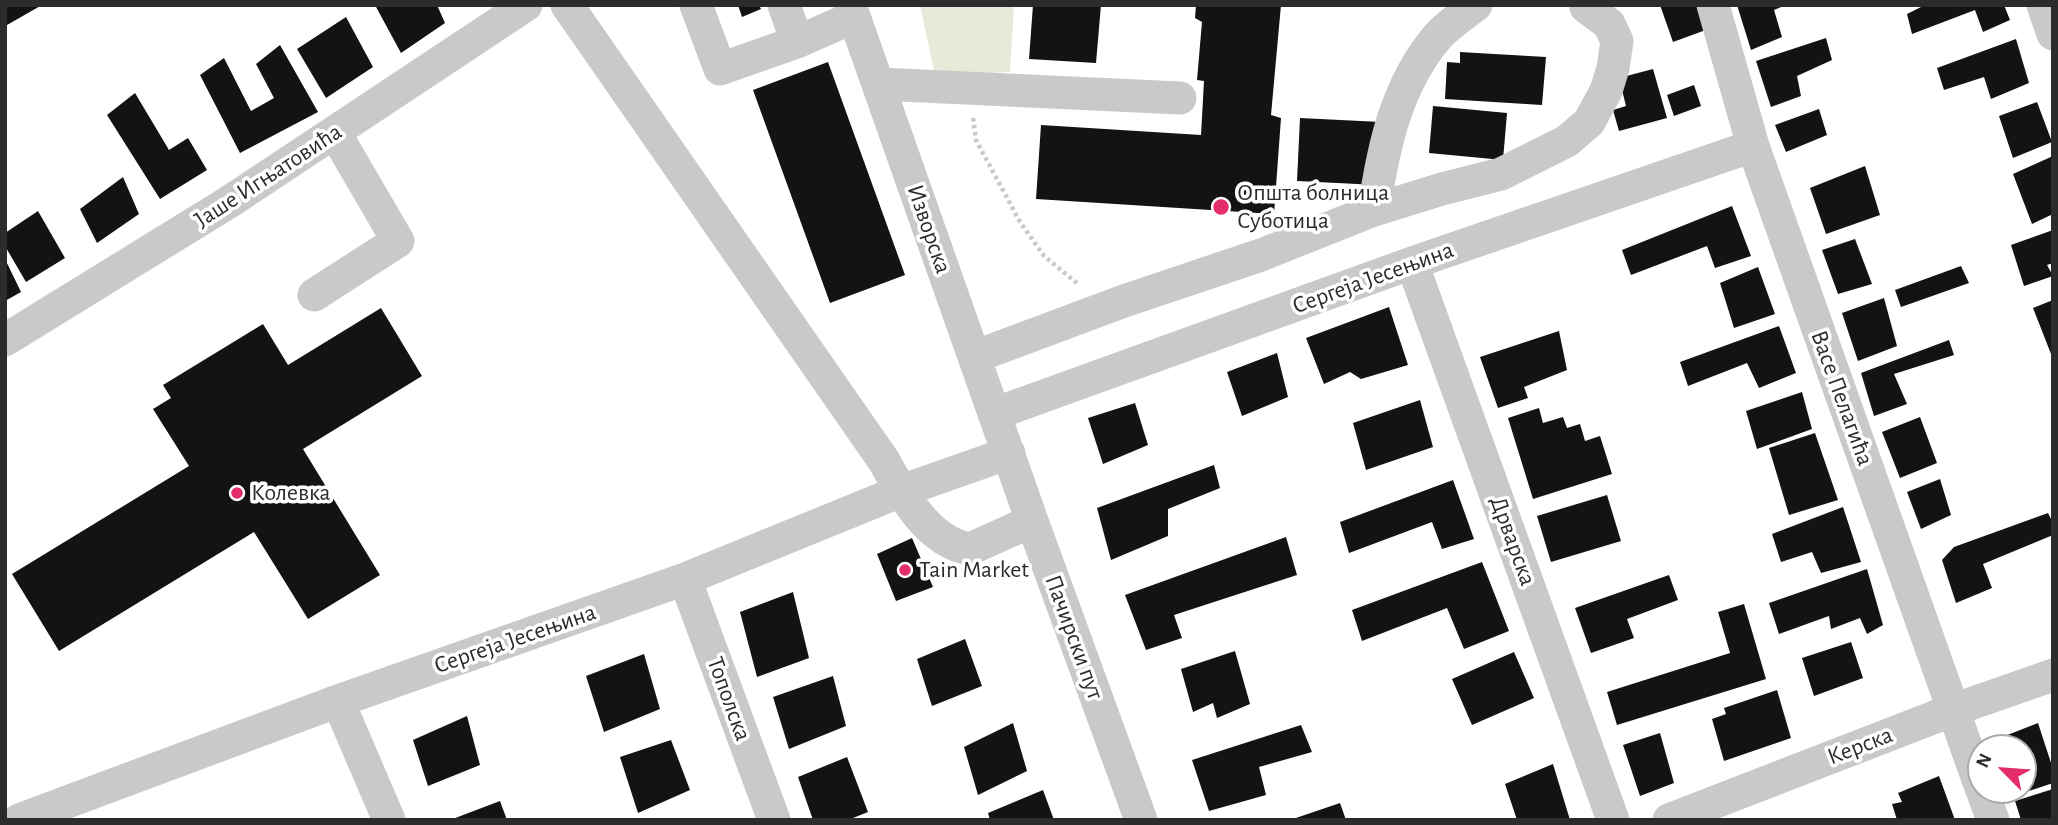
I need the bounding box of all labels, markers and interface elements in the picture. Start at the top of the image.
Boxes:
street label: Јаше Игњатовића [189,117,347,235]
place label: Општа болница Суботица [1237,179,1389,235]
street label: Изворска [900,181,958,277]
marker: Општа болница Суботица [1211,197,1231,217]
street label: Сергеја Јесењина [1288,235,1458,321]
street label: Васе Пелагића [1804,326,1880,470]
place label: Колевка [251,479,330,507]
marker: Колевка [229,485,245,501]
street label: Дрварска [1484,492,1542,590]
place label: Tain Market [919,556,1029,584]
marker: Tain Market [897,562,913,578]
street label: Пачирски пут [1038,571,1110,703]
street label: Сергеја Јесењина [430,598,600,680]
street label: Тополска [701,653,757,745]
street label: Керска [1823,720,1897,772]
north arrow [1967,734,2037,804]
text: N [1973,751,1996,771]

